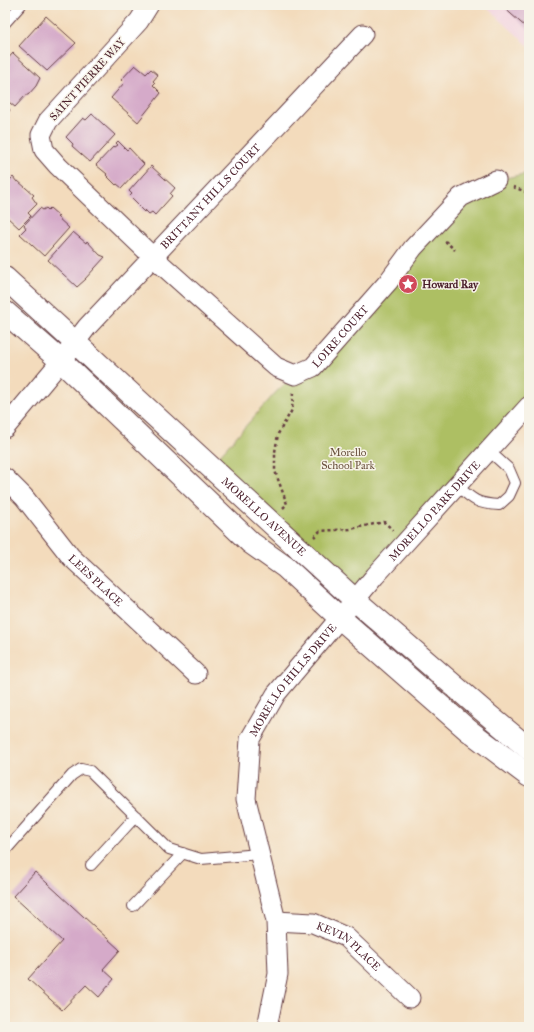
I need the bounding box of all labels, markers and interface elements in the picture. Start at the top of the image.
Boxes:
street label: SAINT PIERRE WAY [47,35,128,123]
street label: BRITTANY HILLS COURT [158,141,264,252]
place icon: Howard Ray [397,273,419,295]
place label: Howard Ray [422,278,479,292]
street label: LOIRE COURT [309,303,372,371]
park label: Morello School Park [321,446,376,472]
street label: MORELLO PARK DRIVE [386,458,483,564]
street label: MORELLO AVENUE [219,475,309,559]
street label: LEES PLACE [65,552,125,609]
street label: MORELLO HILLS DRIVE [247,621,339,739]
street label: KEVIN PLACE [314,919,383,974]

